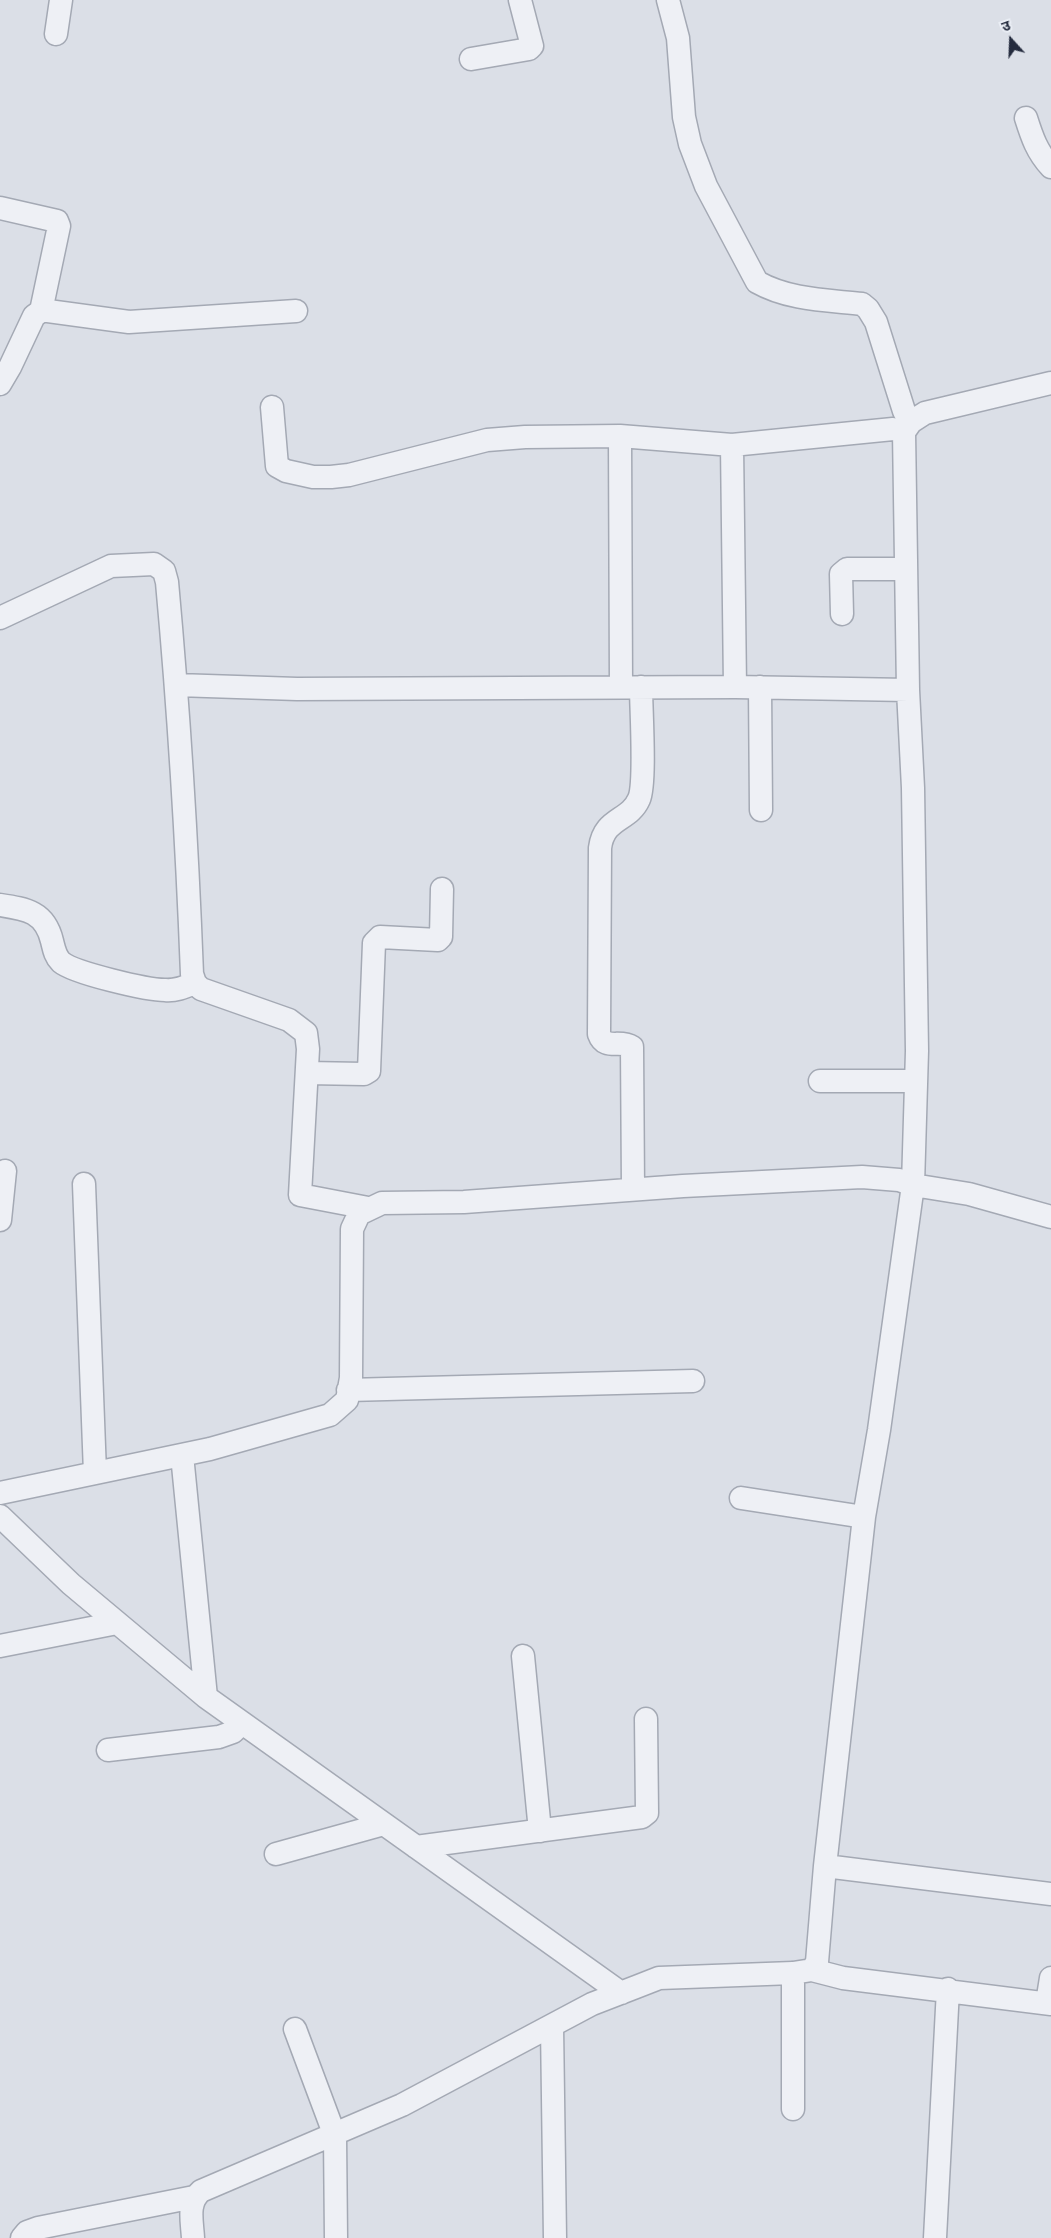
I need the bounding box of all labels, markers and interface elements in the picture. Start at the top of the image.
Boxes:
north arrow [986,15,1036,65]
text: उ [999,15,1013,36]

